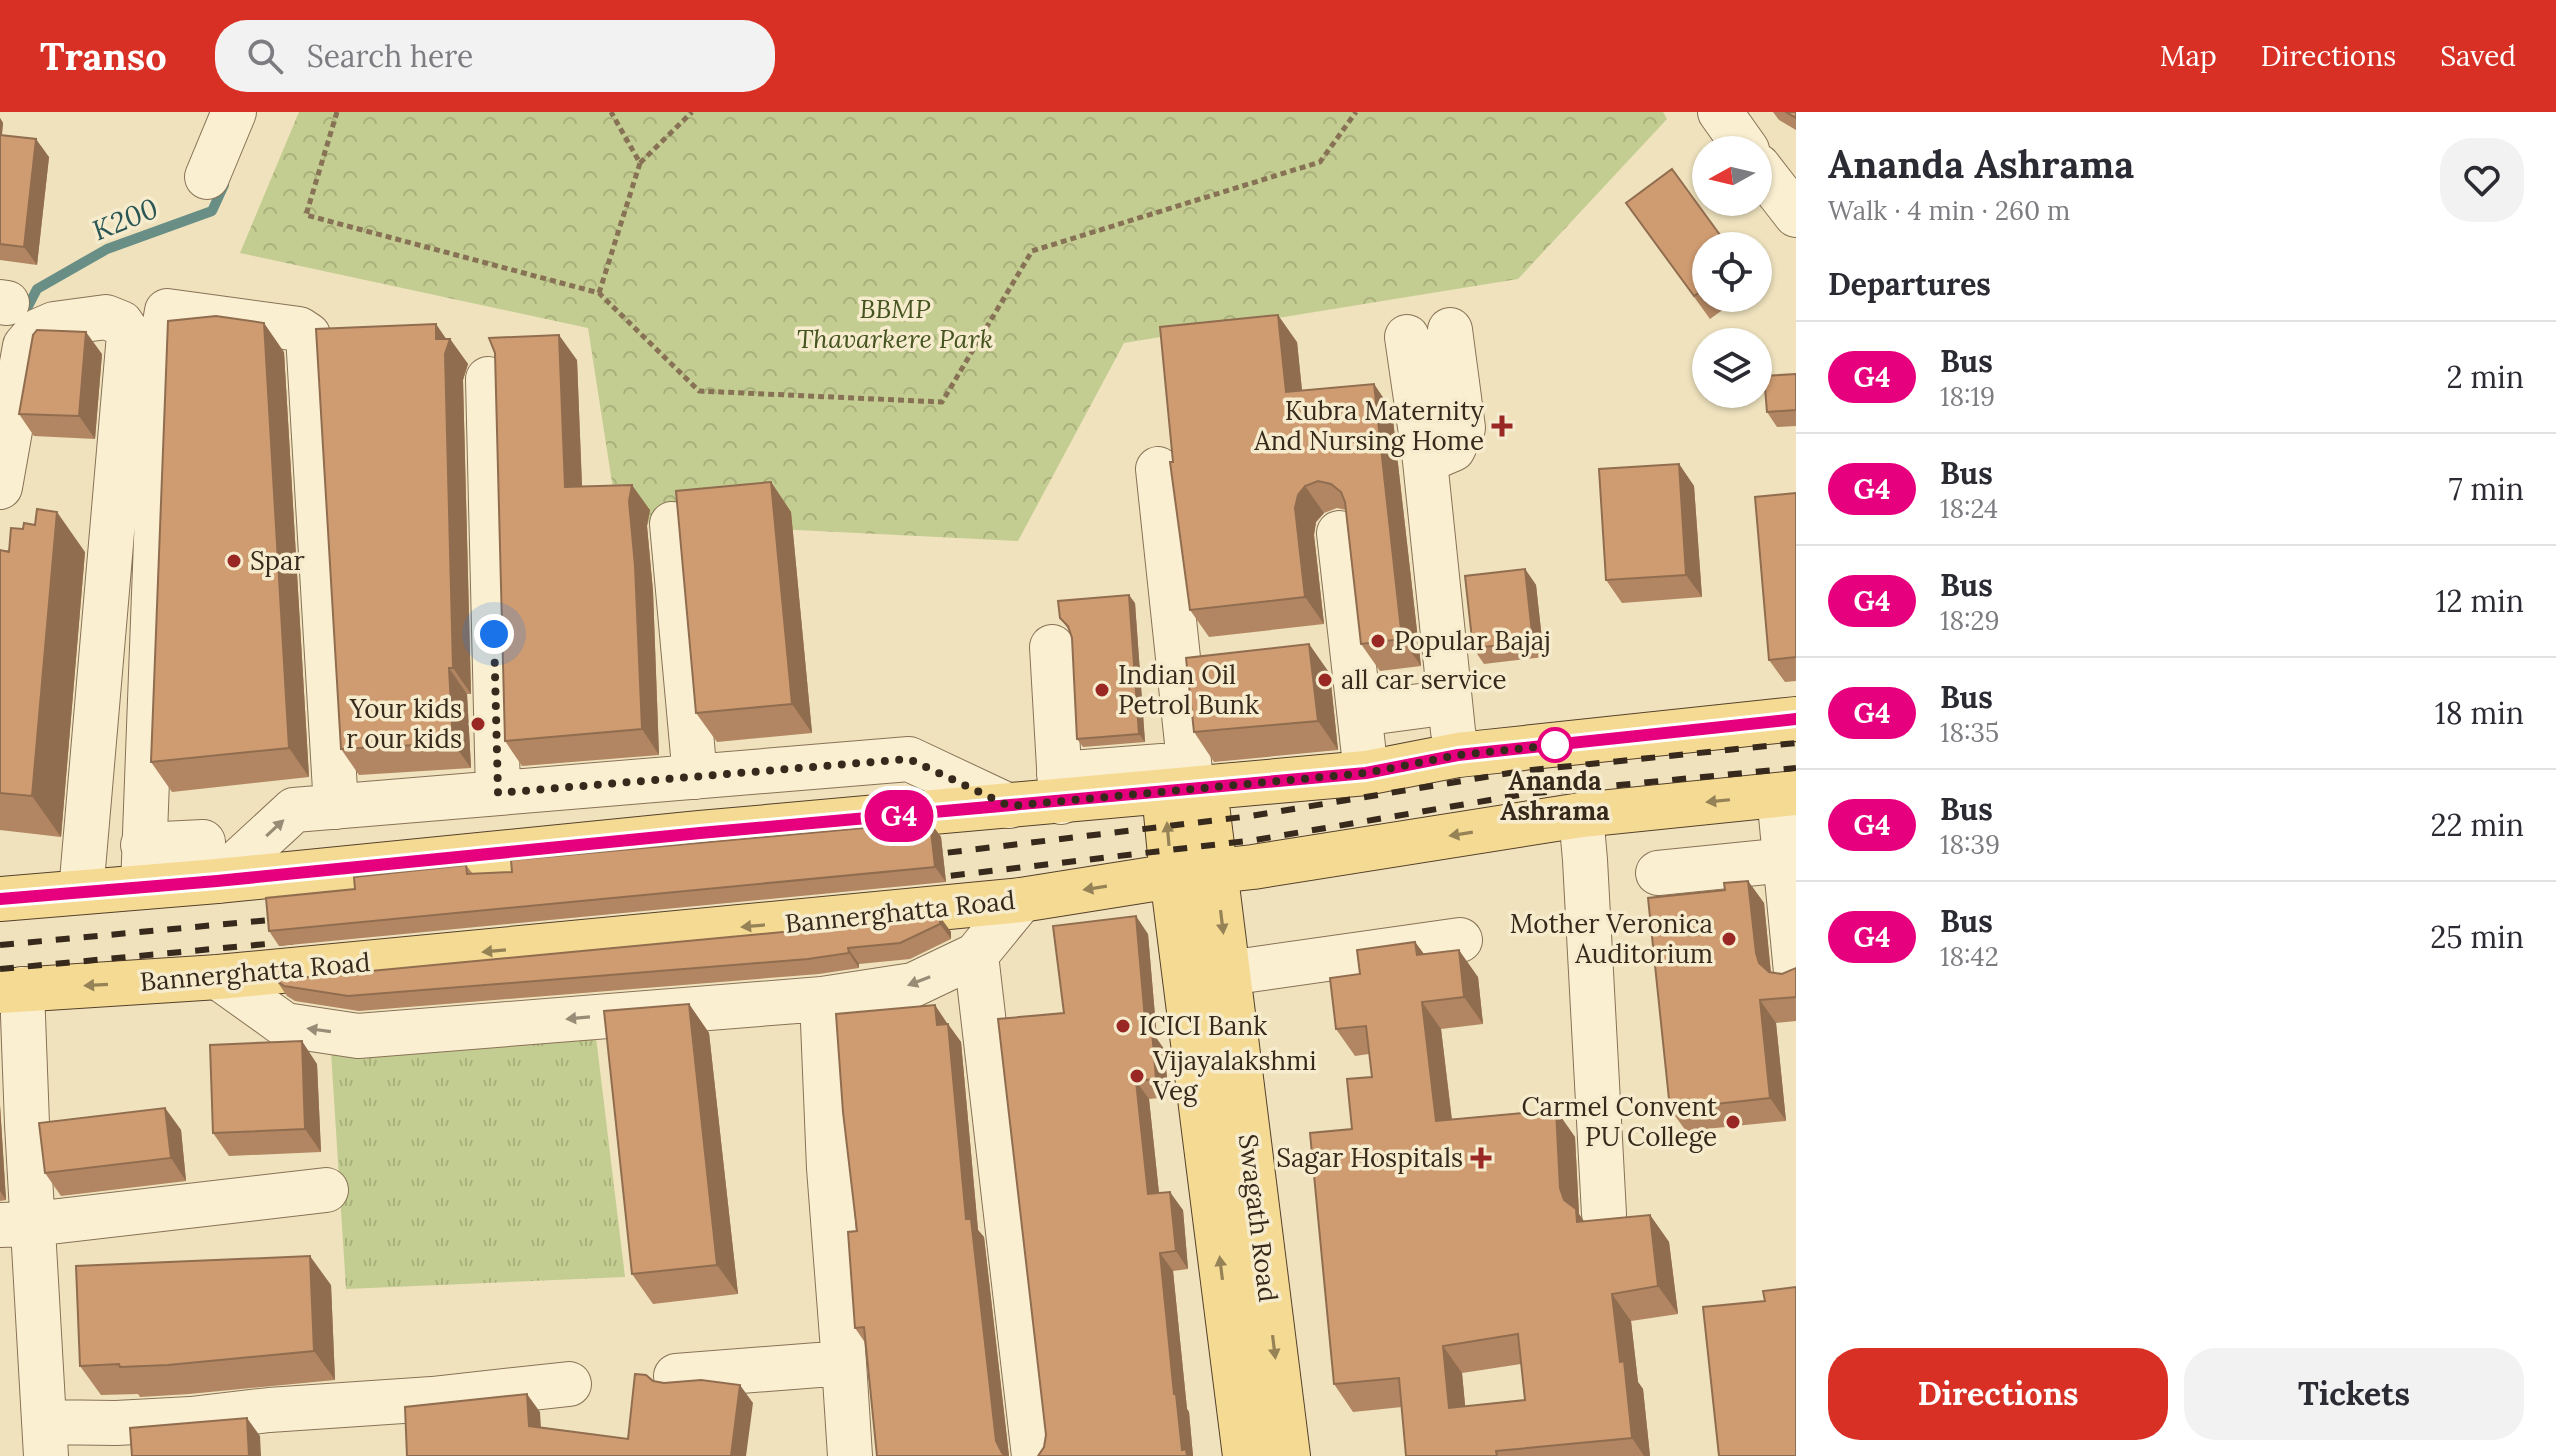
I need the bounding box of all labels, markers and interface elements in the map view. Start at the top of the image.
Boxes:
search box [215,20,775,92]
text: Transo [40,32,167,80]
icon: search [243,34,287,78]
text: Search here [307,37,473,75]
text: Map [2160,38,2217,74]
text: Directions [2261,38,2396,74]
text: Saved [2440,38,2516,74]
north arrow [1692,136,1772,216]
map controls [1692,136,1772,408]
button: heart [2440,138,2524,222]
text: Ananda Ashrama [1828,140,2134,188]
water label: K200 [87,190,163,248]
text: Walk · 4 min · 260 m [1828,194,2070,227]
button: locate [1692,232,1772,312]
text: Departures [1828,265,1991,303]
park label: BBMP Thavarkere Park [797,292,993,355]
button: layers [1692,328,1772,408]
text: Bus [1940,342,1993,380]
text: 2 min [2447,358,2524,396]
text: G4 [1854,359,1890,395]
text: 18:19 [1940,380,1995,413]
place label: Kubra Maternity And Nursing Home [1253,394,1484,457]
marker: Kubra Maternity And Nursing Home [1491,415,1513,437]
text: Bus [1940,454,1993,492]
text: 7 min [2449,470,2524,508]
text: G4 [1854,471,1890,507]
text: 18:24 [1940,492,1998,525]
place label: Spar [250,544,306,577]
marker: Spar [225,552,243,570]
text: Bus [1940,566,1993,604]
text: 12 min [2436,582,2524,620]
text: G4 [1854,583,1890,619]
text: 18:29 [1940,604,2000,637]
your location [474,614,514,654]
place label: Popular Bajaj [1394,624,1551,657]
marker: Popular Bajaj [1369,632,1387,650]
place label: Indian Oil Petrol Bunk [1118,658,1259,721]
place label: all car service [1341,663,1507,696]
marker: all car service [1316,671,1334,689]
text: Bus [1940,678,1993,716]
marker: Indian Oil Petrol Bunk [1093,681,1111,699]
place label: Your kids r our kids [346,692,462,755]
text: 18 min [2435,694,2524,732]
text: G4 [1854,695,1890,731]
marker: Your kids r our kids [469,715,487,733]
text: 18:35 [1940,716,1999,749]
marker: Ananda Ashrama [1538,728,1572,762]
place label: Ananda Ashrama [1500,764,1610,827]
line badge: G4 [863,790,935,842]
text: Bus [1940,790,1993,828]
one-way arrow [1705,794,1730,807]
text: G4 [881,798,917,834]
text: 22 min [2430,806,2524,844]
text: G4 [1854,807,1890,843]
one-way arrow [265,819,284,837]
one-way arrow [1161,821,1174,846]
one-way arrow [1448,828,1473,841]
text: 18:39 [1940,828,2000,861]
street label: Bannerghatta Road [783,883,1017,940]
one-way arrow [1082,883,1107,895]
text: Bus [1940,902,1993,940]
place label: Mother Veronica Auditorium [1510,907,1713,970]
one-way arrow [1215,910,1228,935]
text: 25 min [2430,918,2524,956]
text: G4 [1854,919,1890,955]
one-way arrow [740,920,765,933]
marker: Mother Veronica Auditorium [1720,930,1738,948]
text: 18:42 [1940,940,1999,973]
one-way arrow [481,944,506,957]
street label: Bannerghatta Road [138,945,372,998]
one-way arrow [907,975,931,988]
one-way arrow [83,979,108,992]
place label: ICICI Bank [1139,1009,1267,1042]
one-way arrow [565,1012,590,1025]
marker: ICICI Bank [1114,1017,1132,1035]
one-way arrow [306,1023,331,1036]
place label: Vijayalakshmi Veg [1152,1044,1317,1107]
marker: Vijayalakshmi Veg [1128,1067,1146,1085]
place label: Carmel Convent PU College [1521,1090,1717,1153]
marker: Carmel Convent PU College [1724,1113,1742,1131]
street label: Swagath Road [1232,1132,1285,1304]
place label: Sagar Hospitals [1276,1141,1463,1174]
marker: Sagar Hospitals [1470,1147,1492,1169]
one-way arrow [1215,1255,1228,1280]
one-way arrow [1268,1334,1281,1359]
button: Directions [1828,1348,2168,1440]
button: Tickets [2184,1348,2524,1440]

